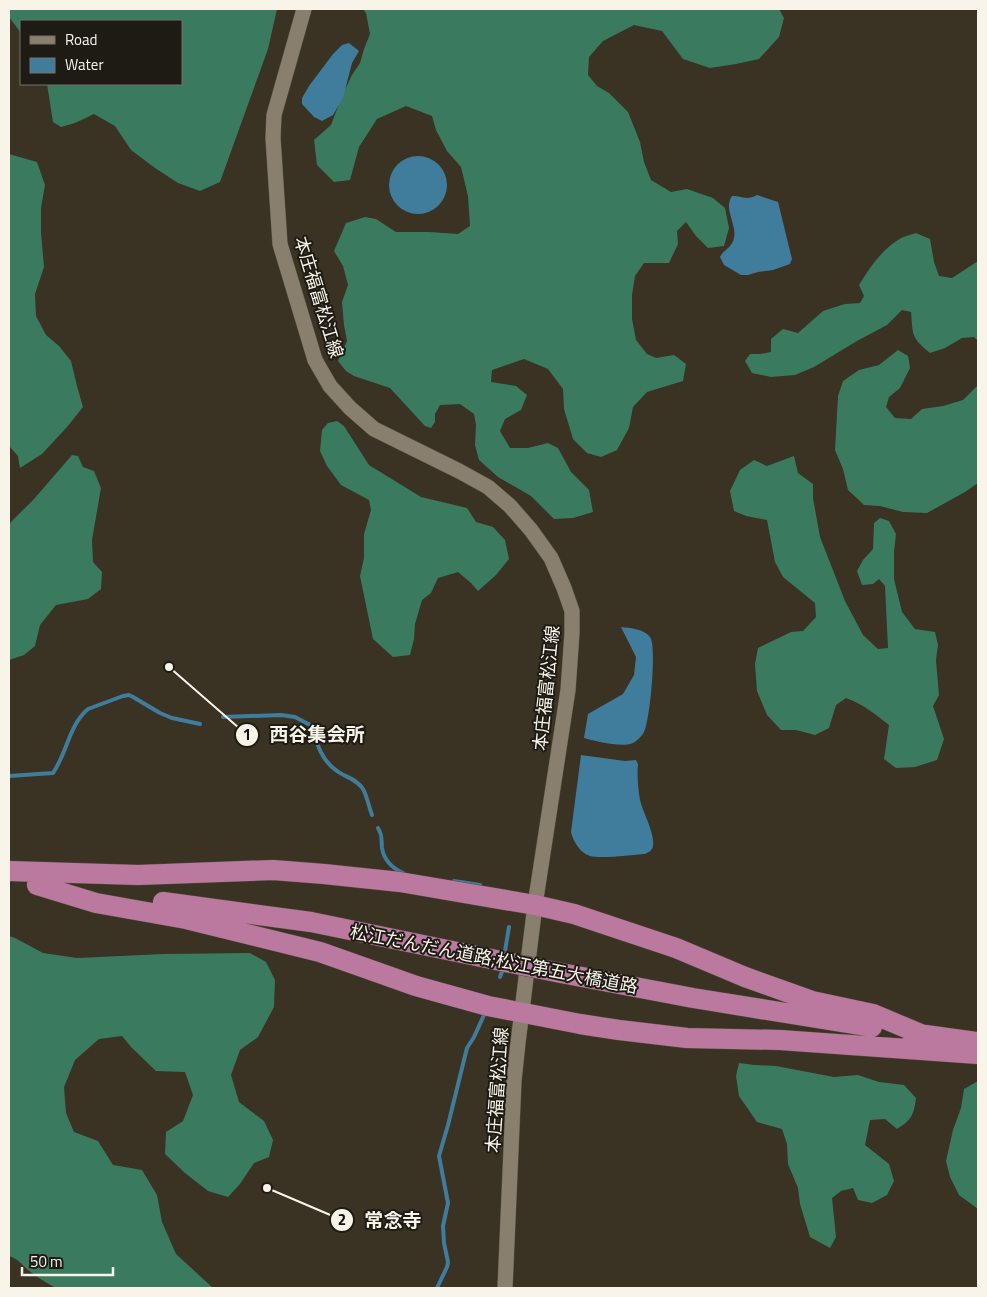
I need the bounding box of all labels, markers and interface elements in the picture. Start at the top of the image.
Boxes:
legend [20,20,182,85]
text: Road [65,28,97,51]
text: Water [65,53,104,76]
street label: 本庄福富松江線 [288,233,350,361]
street label: 本庄福富松江線 [526,624,566,752]
callout: 西谷集会所 [235,718,375,752]
text: 西谷集会所 [269,719,365,748]
text: 1 [243,723,251,746]
street label: 松江だんだん道路;松江第五大橋道路 [348,918,640,1000]
street label: 本庄福富松江線 [479,1026,515,1154]
callout: 常念寺 [329,1203,431,1237]
text: 常念寺 [364,1205,422,1234]
text: 2 [338,1208,346,1231]
scale bar [22,1244,114,1276]
text: 50 m [30,1250,63,1273]

